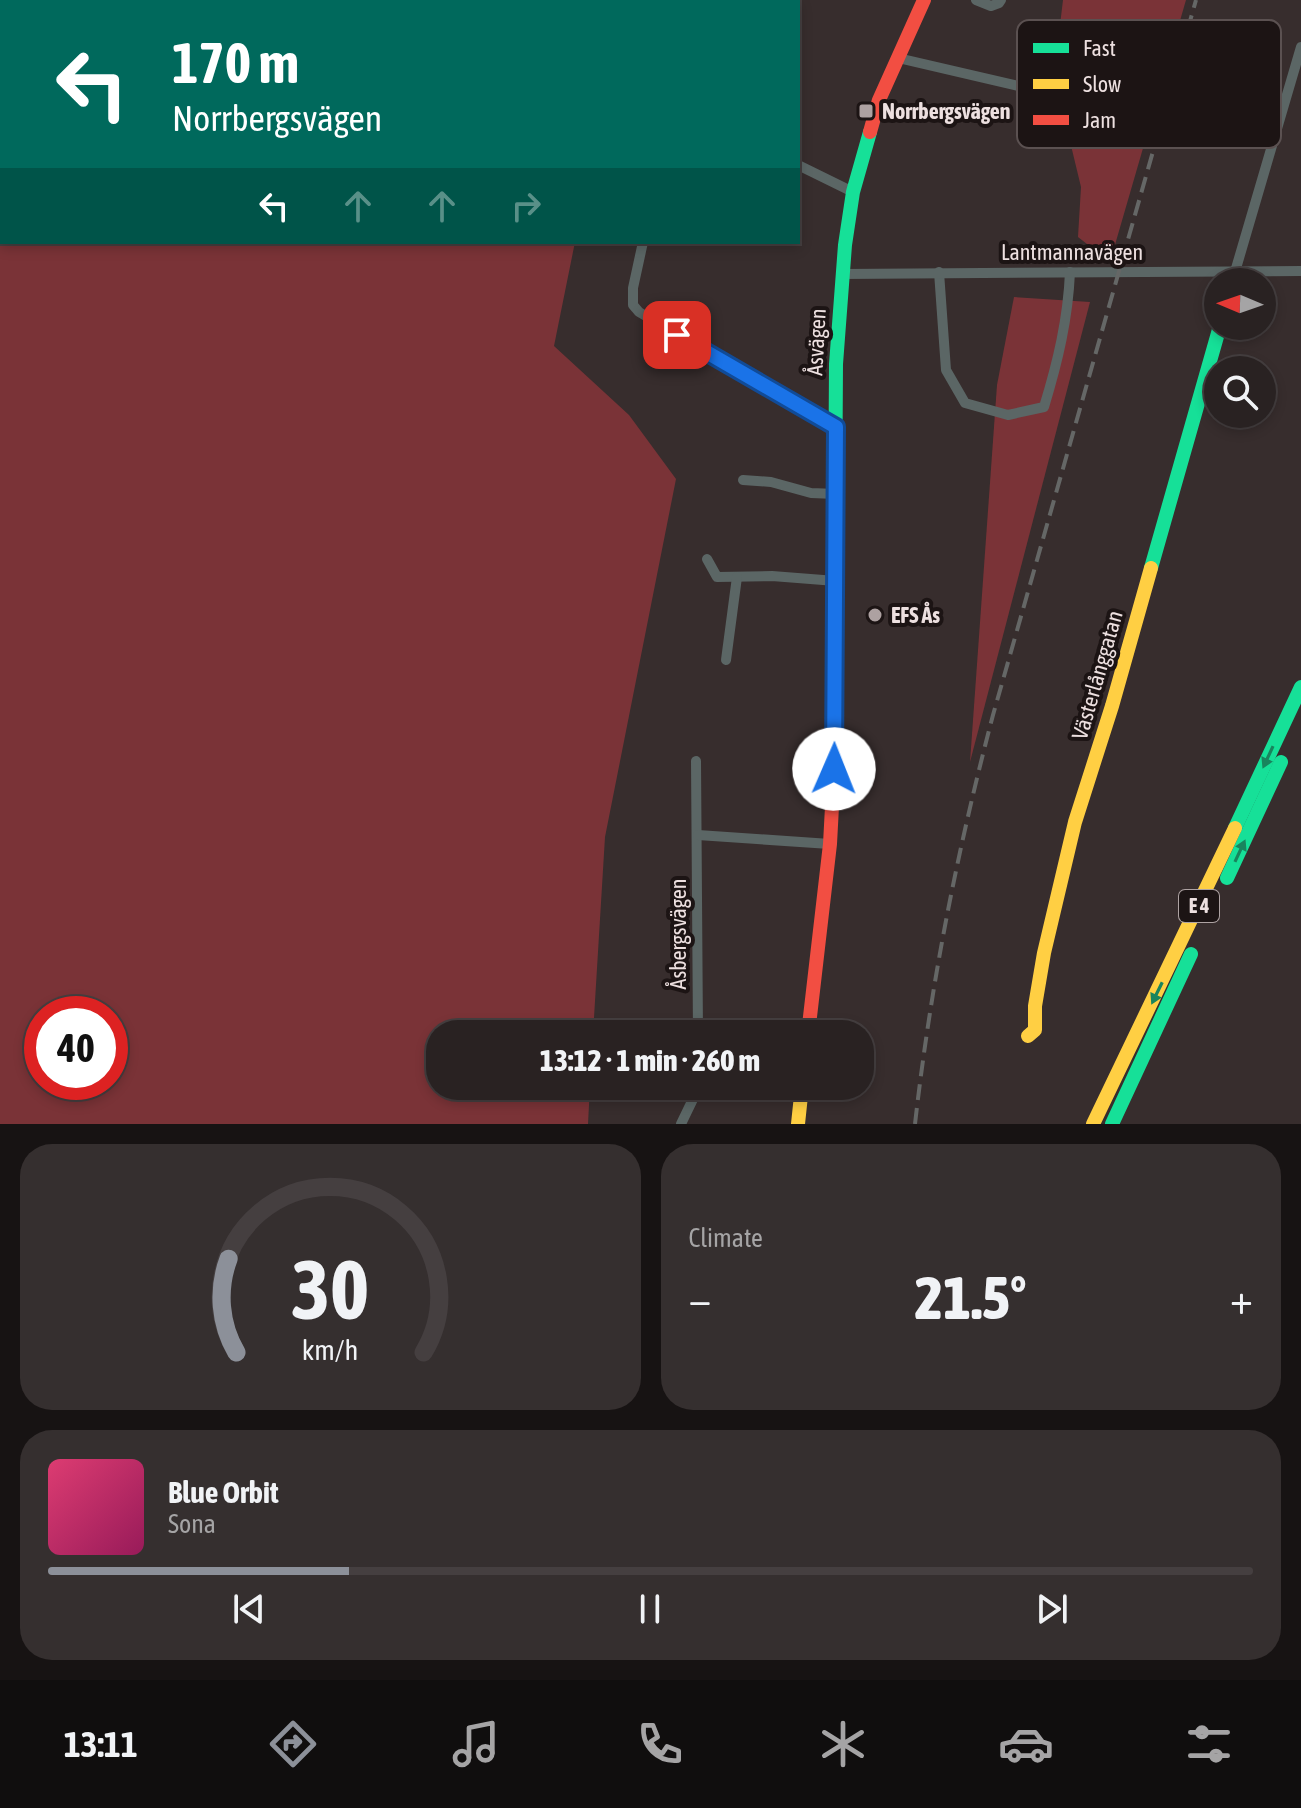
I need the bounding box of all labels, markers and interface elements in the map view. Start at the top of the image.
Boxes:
legend [1017,20,1281,148]
text: 170 m [172,31,299,95]
icon: left [40,32,144,136]
text: Fast [1083,35,1116,61]
text: Slow [1083,71,1121,97]
text: Norrbergsvägen [172,97,382,139]
place label: Norrbergsvägen [882,98,1011,124]
marker: Norrbergsvägen [857,102,875,120]
text: Jam [1083,107,1116,133]
icon: left [252,184,296,228]
icon: ahead [336,184,380,228]
icon: ahead [420,184,464,228]
icon: right [504,184,548,228]
street label: Lantmannavägen [1001,239,1143,265]
north arrow [1204,268,1276,340]
map controls [1204,268,1276,428]
pin [643,301,711,369]
street label: Åsvägen [801,308,831,376]
icon: arrive [655,313,699,357]
button: search [1204,356,1276,428]
place label: EFS Ås [891,601,940,628]
marker: EFS Ås [866,606,884,624]
street label: Västerlånggatan [1066,608,1128,742]
position arrow [792,727,876,811]
one-way arrow [1261,746,1275,769]
one-way arrow [1233,839,1247,862]
street label: Åsbergsvägen [665,879,691,989]
road number: E 4 [1179,890,1219,922]
one-way arrow [1151,981,1164,1004]
speed limit sign: 40 [24,996,128,1100]
text: 13:12 · 1 min · 260 m [540,1043,760,1077]
text: Climate [689,1223,763,1253]
text: 30 [291,1241,369,1337]
text: 21.5° [915,1263,1027,1332]
text: − [689,1273,711,1323]
text: + [1230,1273,1253,1323]
text: km/h [302,1333,359,1366]
text: Blue Orbit [168,1475,279,1509]
text: Sona [168,1509,216,1539]
icon: previous [227,1587,271,1631]
icon: pause [628,1587,672,1631]
icon: next [1030,1587,1074,1631]
icon: directions [265,1716,321,1772]
icon: music [448,1716,504,1772]
icon: phone [632,1716,688,1772]
icon: climate [815,1716,871,1772]
icon: car [998,1716,1054,1772]
icon: filters [1181,1716,1237,1772]
text: 13:11 [64,1723,138,1765]

